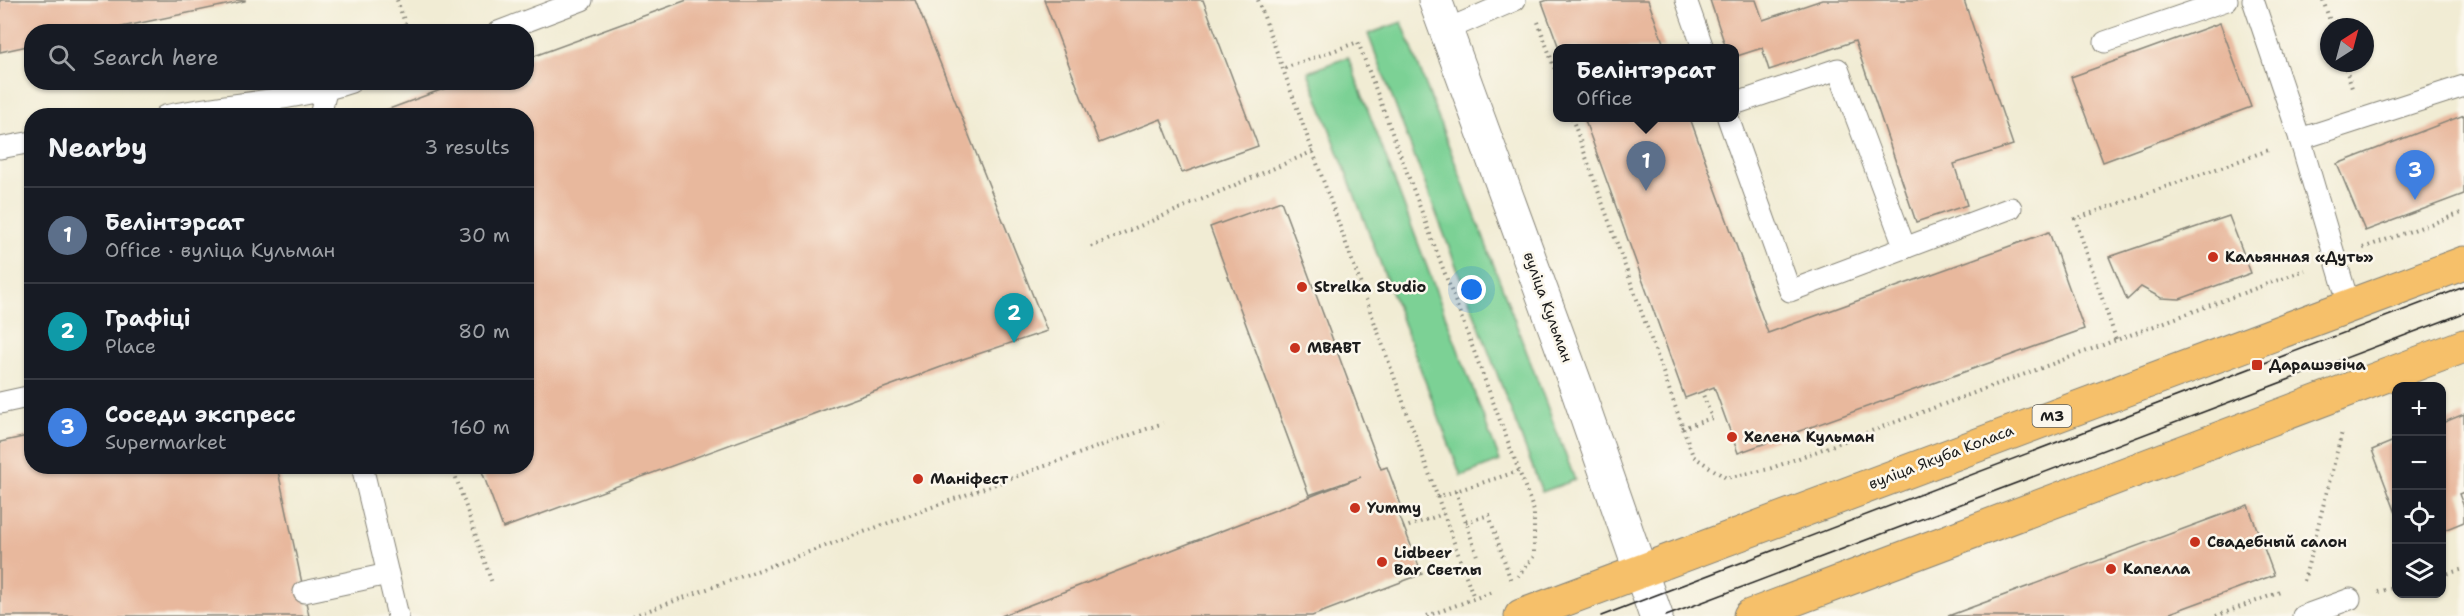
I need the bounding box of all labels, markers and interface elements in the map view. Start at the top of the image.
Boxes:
north arrow [2320,18,2374,72]
search box [24,24,534,90]
icon: search [45,41,78,74]
text: Search here [93,43,219,72]
popup [1553,44,1739,122]
text: Белінтэрсат [1576,56,1716,85]
text: Office [1576,85,1633,111]
text: Nearby [48,130,147,165]
text: 3 results [424,134,510,160]
pin: 1 [1626,142,1666,191]
pin: 3 [2396,150,2434,200]
text: Белінтэрсат [105,208,244,237]
text: 1 [63,222,72,248]
text: 30 m [458,222,510,248]
text: Office · вуліца Кульман [105,237,335,263]
place label: Кальянная «Дуть» [2225,247,2374,267]
street label: вуліца Кульман [1519,249,1577,365]
marker: Кальянная «Дуть» [2206,250,2220,264]
your location [1457,275,1486,304]
place label: Strelka Studio [1314,277,1426,297]
marker: Strelka Studio [1295,280,1309,294]
pin: 2 [994,294,1034,343]
text: Графіці [105,304,191,333]
text: 2 [61,318,75,344]
text: 80 m [458,318,510,344]
text: Place [105,333,156,359]
place label: МВАВТ [1307,338,1362,358]
marker: МВАВТ [1288,341,1302,355]
place label: Дарашэвіча [2269,355,2366,375]
marker: Дарашэвіча [2250,358,2264,372]
map controls [2392,382,2446,598]
button: + [2392,382,2446,436]
text: Соседи экспресс [105,400,296,429]
road number: М3 [2032,405,2072,427]
text: 3 [61,414,75,440]
text: 160 m [451,414,510,440]
street label: вуліца Якуба Коласа [1866,420,2017,494]
place label: Хелена Кульман [1744,427,1875,447]
text: Supermarket [105,429,227,455]
marker: Хелена Кульман [1725,430,1739,444]
button: − [2392,436,2446,490]
place label: Маніфест [930,469,1008,489]
marker: Маніфест [911,472,925,486]
button: locate [2392,490,2446,544]
place label: Yummy [1367,498,1421,518]
marker: Yummy [1348,501,1362,515]
place label: Свадебный салон [2207,532,2347,552]
marker: Свадебный салон [2188,535,2202,549]
place label: Lidbeer Bar Светлы [1394,543,1482,580]
button: layers [2392,544,2446,598]
marker: Lidbeer Bar Светлы [1375,555,1389,569]
place label: Капелла [2123,559,2191,579]
marker: Капелла [2104,562,2118,576]

